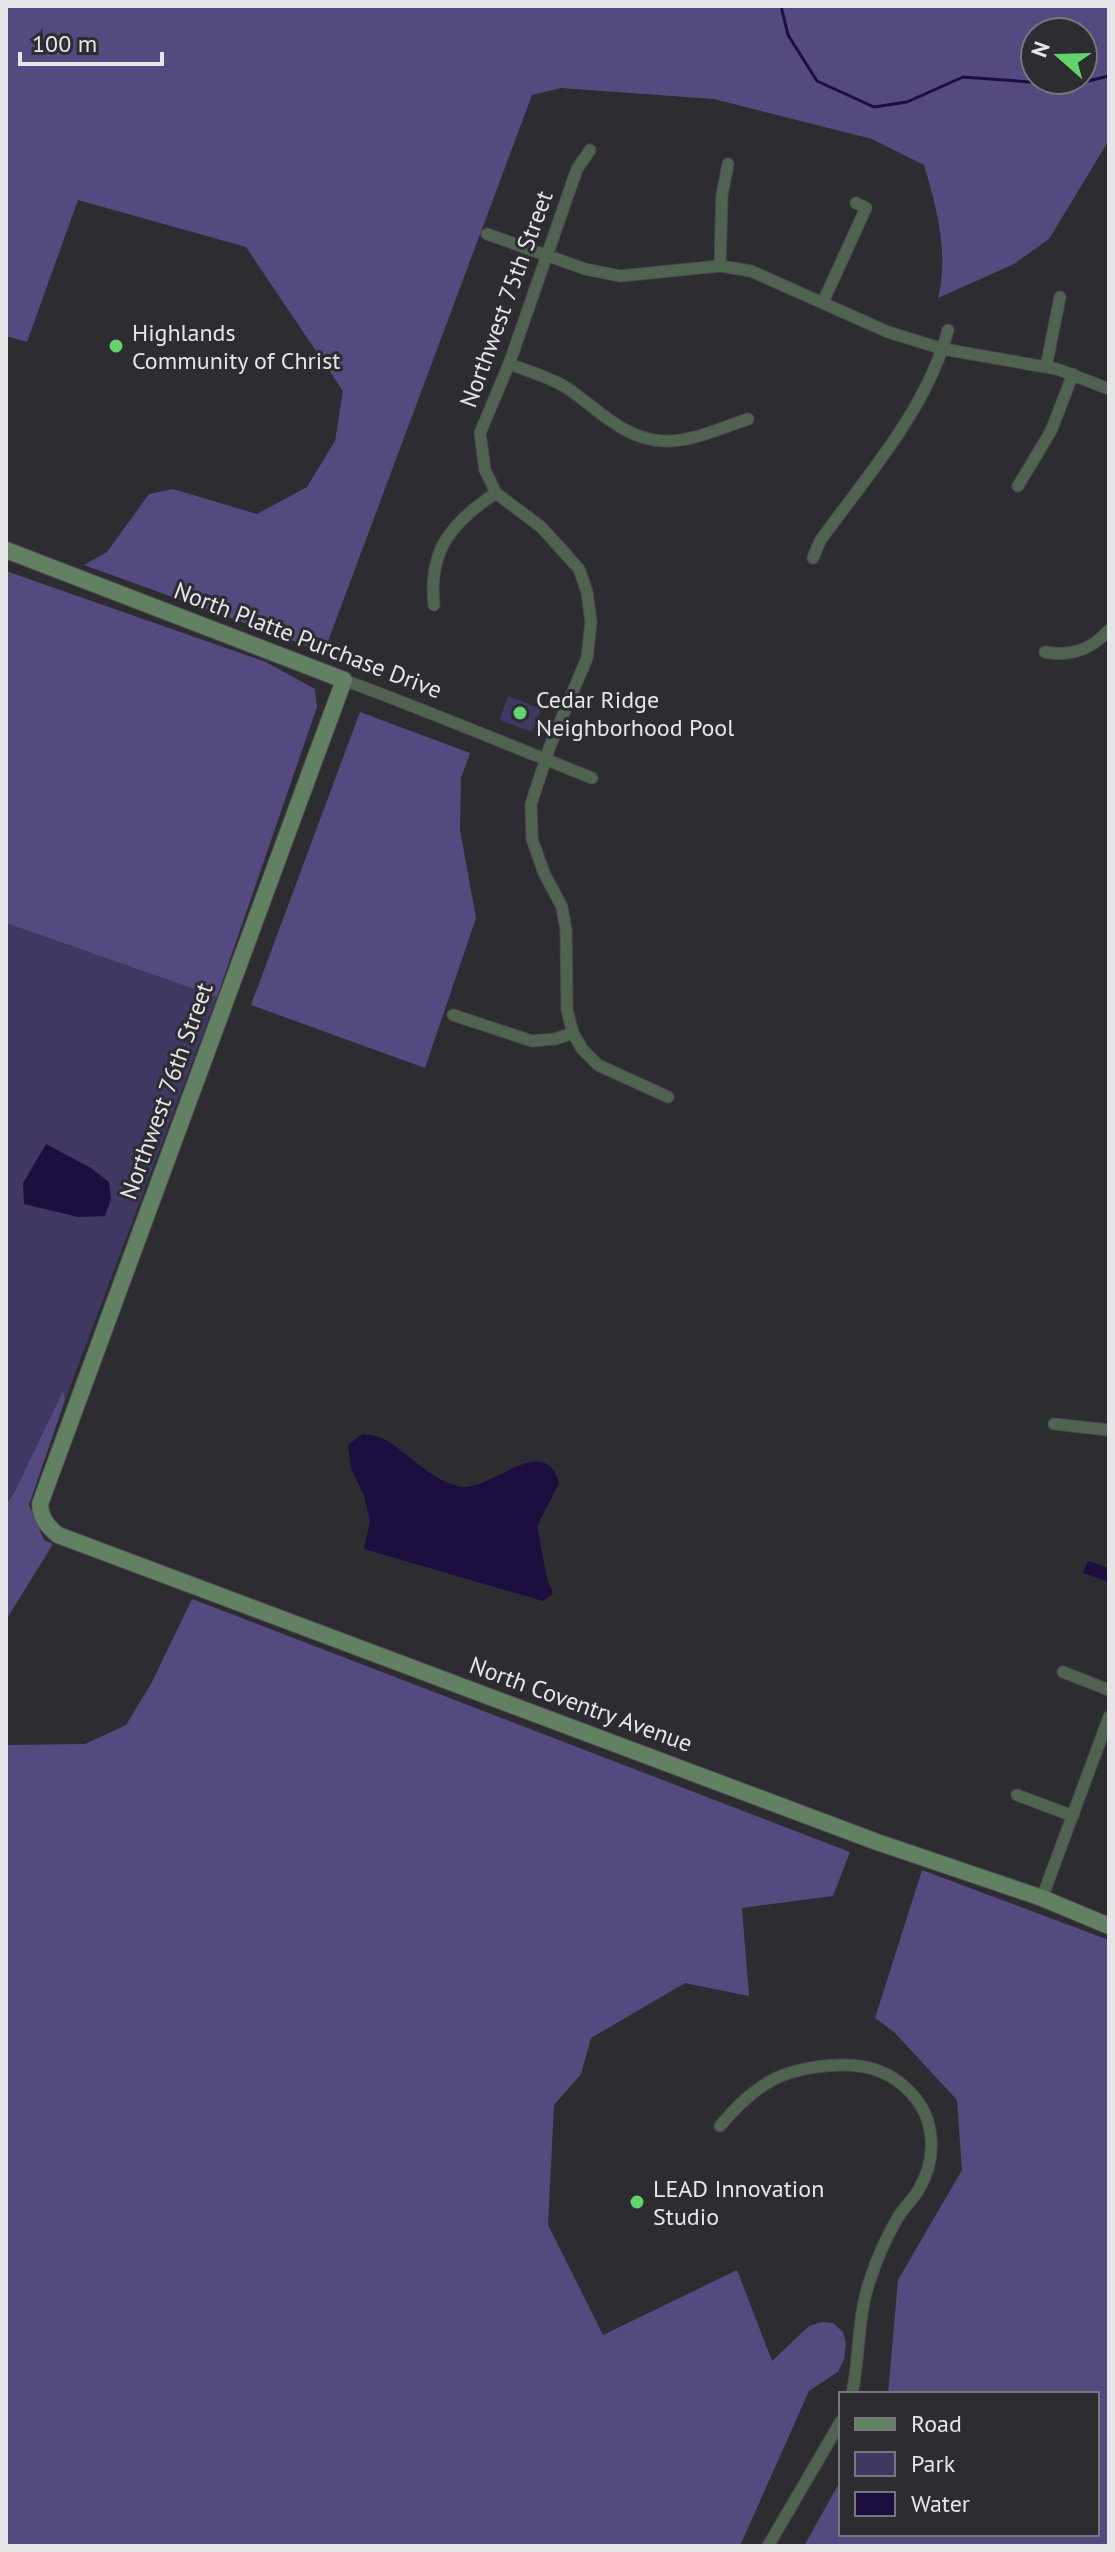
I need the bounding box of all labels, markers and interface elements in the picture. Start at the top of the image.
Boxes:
scale bar [20,16,162,66]
north arrow [1019,16,1099,96]
text: 100 m [32,28,97,59]
text: N [1025,38,1056,61]
street label: Northwest 75th Street [452,186,560,412]
place label: Highlands Community of Christ [132,317,340,376]
marker: Highlands Community of Christ [107,337,125,355]
street label: North Platte Purchase Drive [170,575,446,705]
place label: Cedar Ridge Neighborhood Pool [536,684,734,743]
marker: Cedar Ridge Neighborhood Pool [511,704,529,722]
street label: Northwest 76th Street [112,978,220,1204]
street label: North Coventry Avenue [465,1649,697,1759]
place label: LEAD Innovation Studio [653,2173,824,2232]
marker: LEAD Innovation Studio [628,2193,646,2211]
legend [839,2392,1099,2536]
text: Road [911,2408,962,2439]
text: Park [911,2448,956,2479]
text: Water [911,2488,970,2519]

